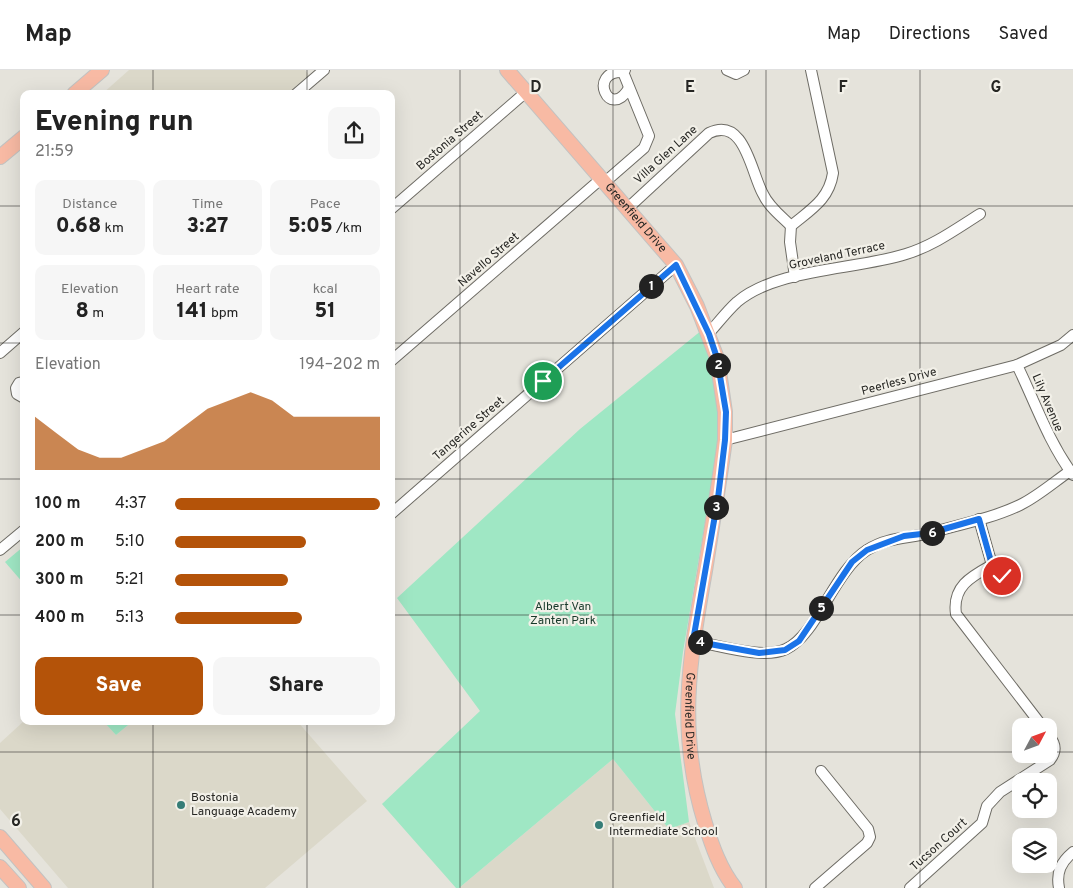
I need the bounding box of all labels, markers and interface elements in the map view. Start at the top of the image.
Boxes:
text: Map [25,20,72,50]
text: Map [827,23,861,46]
text: Directions [889,23,971,46]
text: Saved [999,23,1048,46]
text: D [530,78,542,98]
text: E [685,78,695,98]
text: F [838,78,848,98]
text: G [991,78,1001,98]
text: Evening run [35,105,194,141]
button: share [328,107,380,159]
street label: Bostonia Street [413,108,487,174]
street label: Villa Glen Lane [631,122,701,188]
text: 21:59 [35,142,74,162]
street label: Greenfield Drive [601,180,670,256]
text: Distance [62,196,117,213]
text: Time [192,196,223,213]
text: Pace [310,196,341,213]
text: 0.68 [56,213,101,240]
text: 3:27 [187,213,228,240]
text: 5:05 [288,213,333,240]
text: km [101,220,124,237]
text: /km [333,220,362,237]
street label: Navello Street [455,229,523,291]
street label: Groveland Terrace [787,238,887,274]
pin: 1 [638,274,664,298]
text: 1 [649,278,654,295]
text: Elevation [61,281,119,298]
text: Heart rate [175,281,240,298]
text: kcal [313,281,338,298]
text: 8 [76,298,89,325]
text: 141 [177,298,208,325]
text: 51 [314,298,336,325]
text: m [89,305,104,322]
text: bpm [208,305,238,322]
pin: 2 [706,352,730,378]
text: Elevation [35,355,101,375]
text: 194–202 m [299,355,380,375]
text: 2 [714,357,723,374]
pin [522,360,564,402]
street label: Peerless Drive [860,364,938,400]
icon: arrive [529,367,557,395]
street label: Lily Avenue [1028,371,1066,435]
street label: Tangerine Street [430,394,508,464]
text: 100 m [35,494,81,514]
text: 4:37 [115,494,146,514]
pin: 3 [704,494,728,520]
text: 3 [712,499,721,516]
pin: 6 [920,520,944,546]
text: 6 [928,525,937,542]
text: 200 m [35,532,84,552]
text: 5:10 [115,532,145,552]
pin [981,555,1023,597]
icon: check [988,562,1016,590]
text: 300 m [35,570,83,590]
text: 5:21 [115,570,144,590]
pin: 5 [808,596,834,620]
park label: Albert Van Zanten Park [530,599,596,629]
text: 5 [817,600,826,617]
text: 400 m [35,608,84,628]
text: 5:13 [115,608,144,628]
pin: 4 [688,630,712,654]
text: 4 [696,634,705,651]
button: Save [35,657,203,715]
button: Share [213,657,380,715]
street label: Greenfield Drive [680,672,699,760]
north arrow [1012,718,1058,762]
map controls [1012,718,1057,873]
button: locate [1012,773,1057,818]
place label: Bostonia Language Academy [191,790,297,820]
marker: Bostonia Language Academy [175,799,187,811]
place label: Greenfield Intermediate School [609,810,718,840]
text: 6 [11,812,21,832]
street label: Tucson Court [907,815,971,875]
marker: Greenfield Intermediate School [593,819,605,831]
button: layers [1012,828,1057,873]

